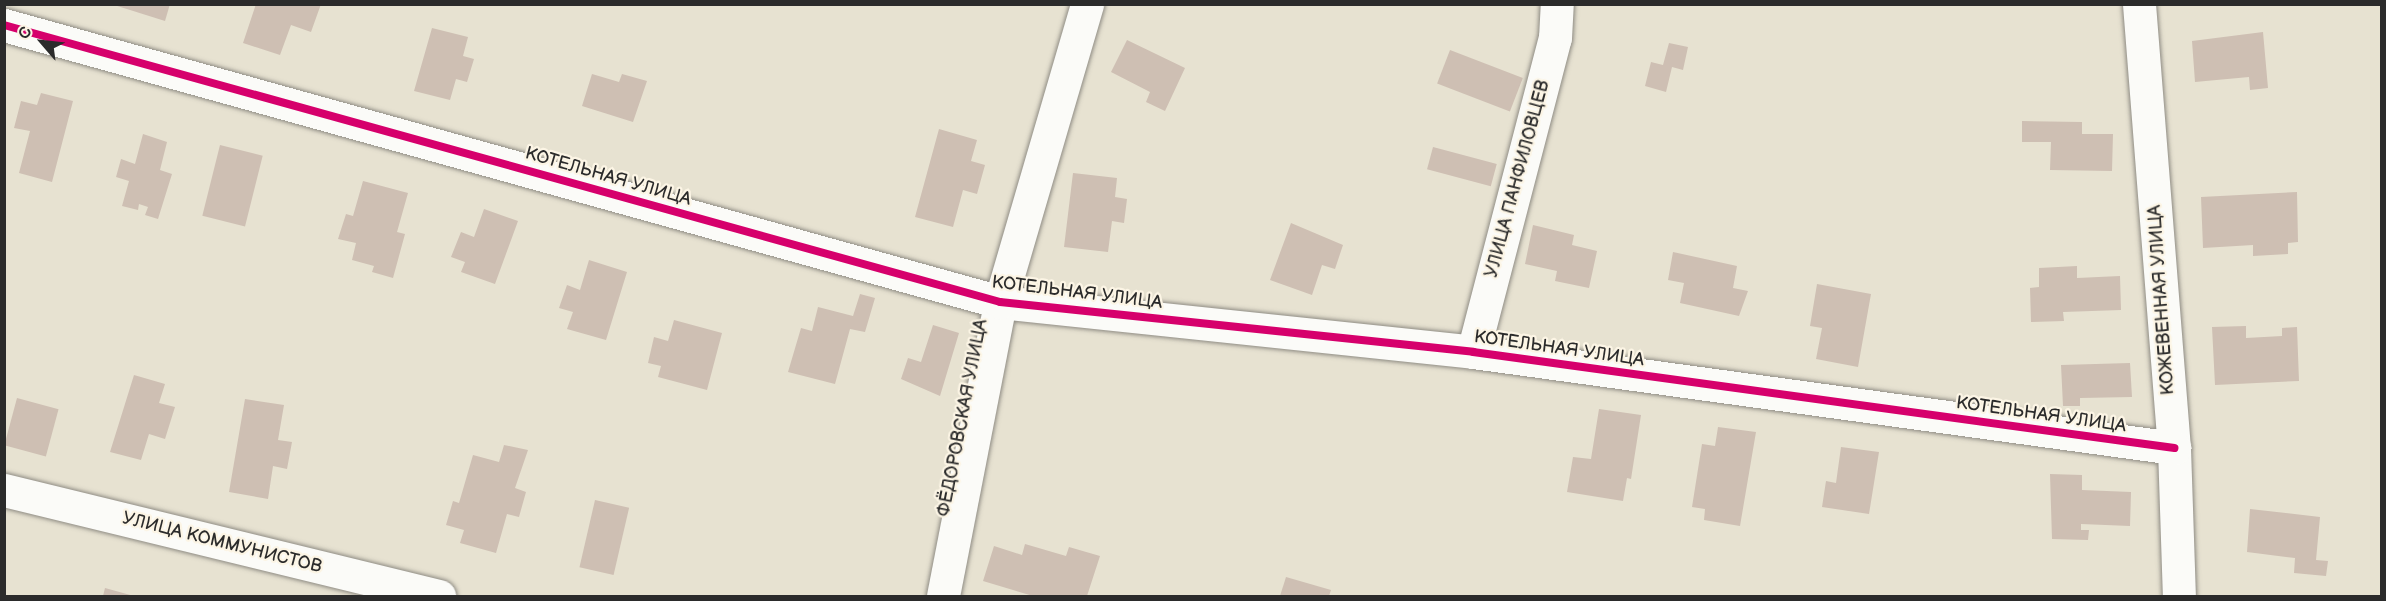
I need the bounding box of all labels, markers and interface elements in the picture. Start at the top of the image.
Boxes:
north arrow [12,12,72,72]
text: С [15,24,37,43]
street label: УЛИЦА ПАНФИЛОВЦЕВ [1481,78,1555,280]
street label: КОТЕЛЬНАЯ УЛИЦА [523,143,693,211]
street label: КОЖЕВЕННАЯ УЛИЦА [2145,204,2179,396]
street label: КОТЕЛЬНАЯ УЛИЦА [991,272,1163,314]
street label: ФЁДОРОВСКАЯ УЛИЦА [933,317,993,519]
street label: КОТЕЛЬНАЯ УЛИЦА [1473,326,1645,372]
street label: КОТЕЛЬНАЯ УЛИЦА [1955,392,2127,438]
street label: УЛИЦА КОММУНИСТОВ [120,508,324,578]

